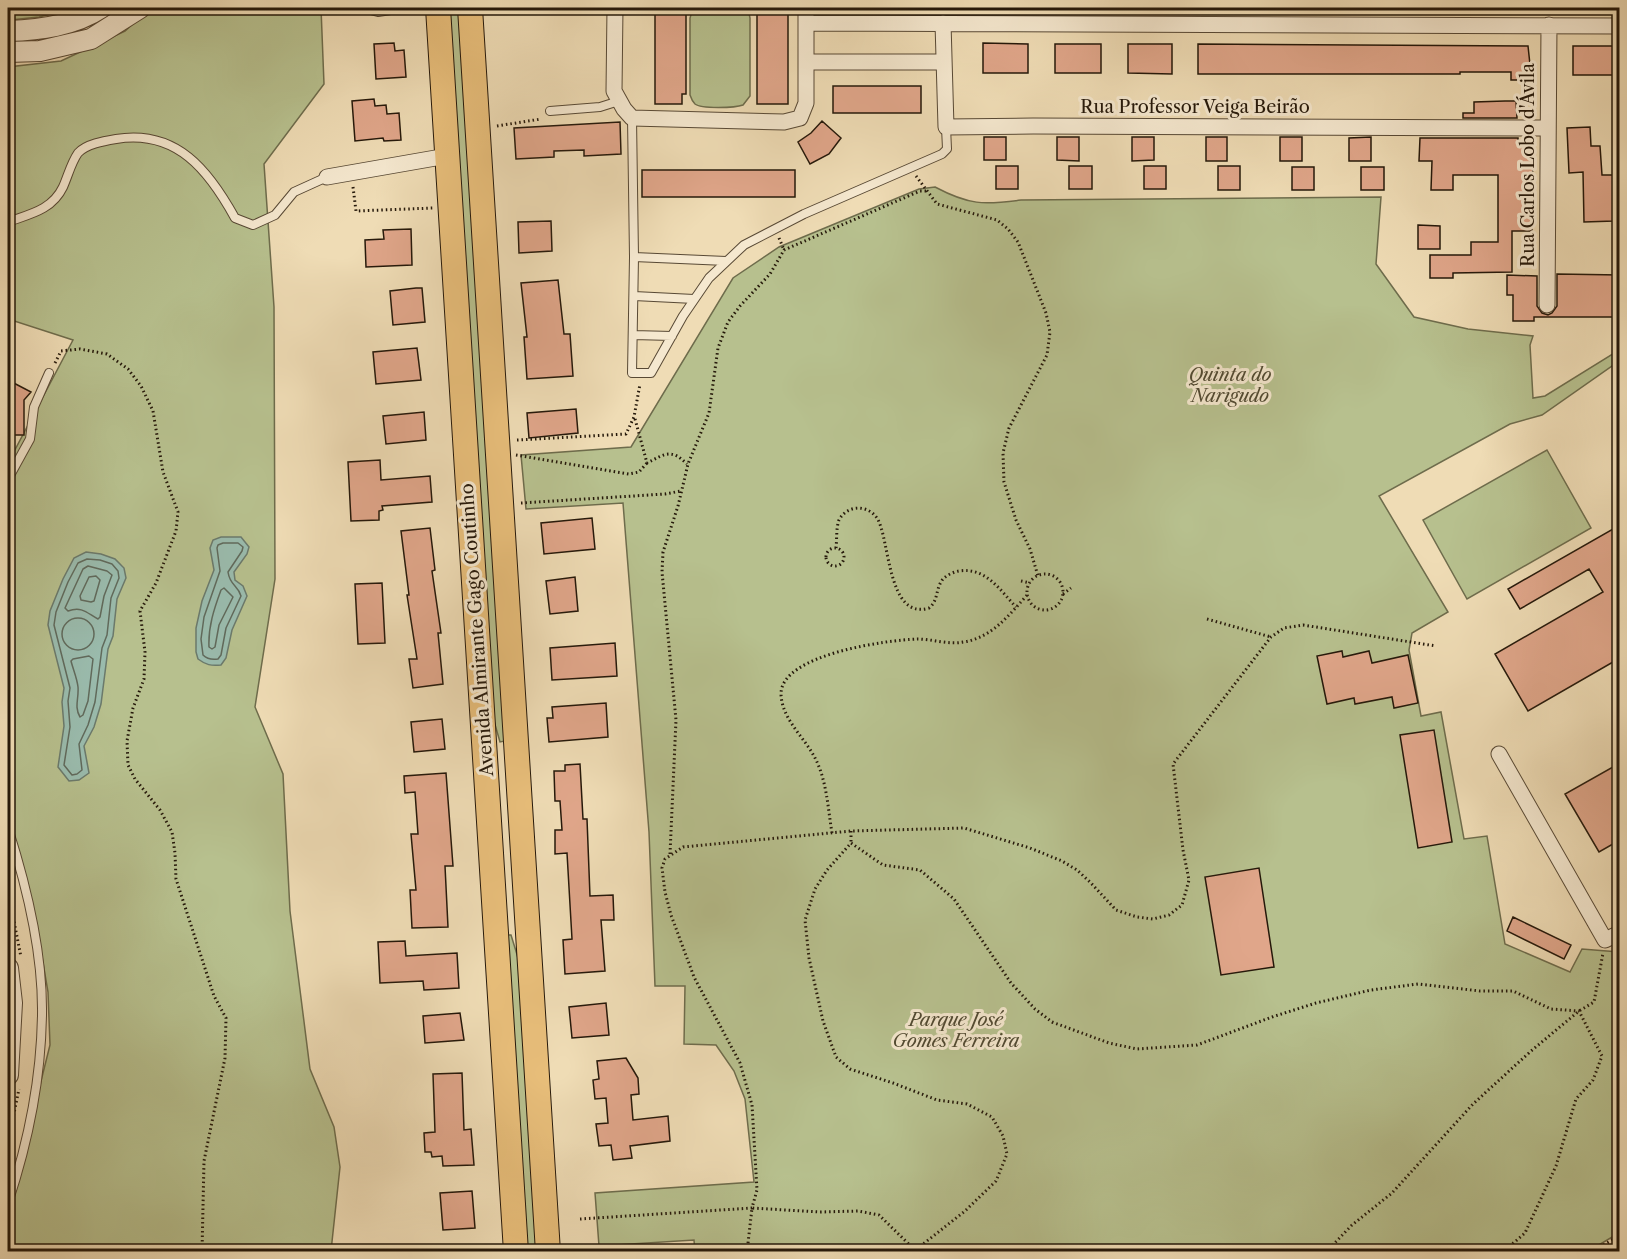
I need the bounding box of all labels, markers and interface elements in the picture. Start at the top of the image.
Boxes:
street label: Rua Carlos Lobo d'Ávila [1516,63,1539,267]
street label: Rua Professor Veiga Beirão [1080,96,1310,118]
park label: Quinta do Narigudo [1188,364,1272,407]
street label: Avenida Almirante Gago Coutinho [456,483,498,778]
park label: Parque José Gomes Ferreira [892,1009,1020,1052]

